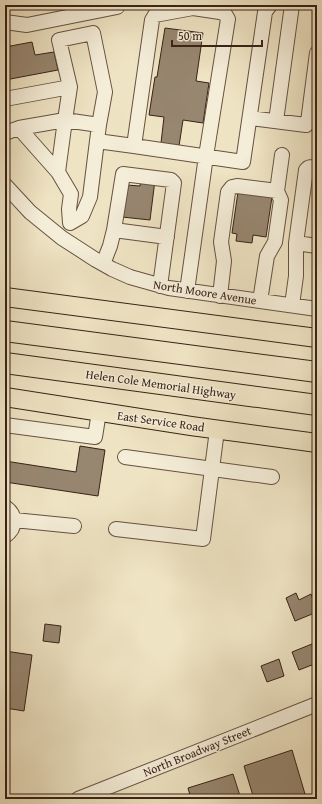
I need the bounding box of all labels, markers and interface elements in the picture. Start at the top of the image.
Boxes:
scale bar [172,22,262,48]
text: 50 m [178,27,202,44]
street label: North Moore Avenue [152,275,258,309]
street label: Helen Cole Memorial Highway [85,365,237,403]
street label: East Service Road [116,406,206,436]
street label: North Broadway Street [140,721,254,780]

